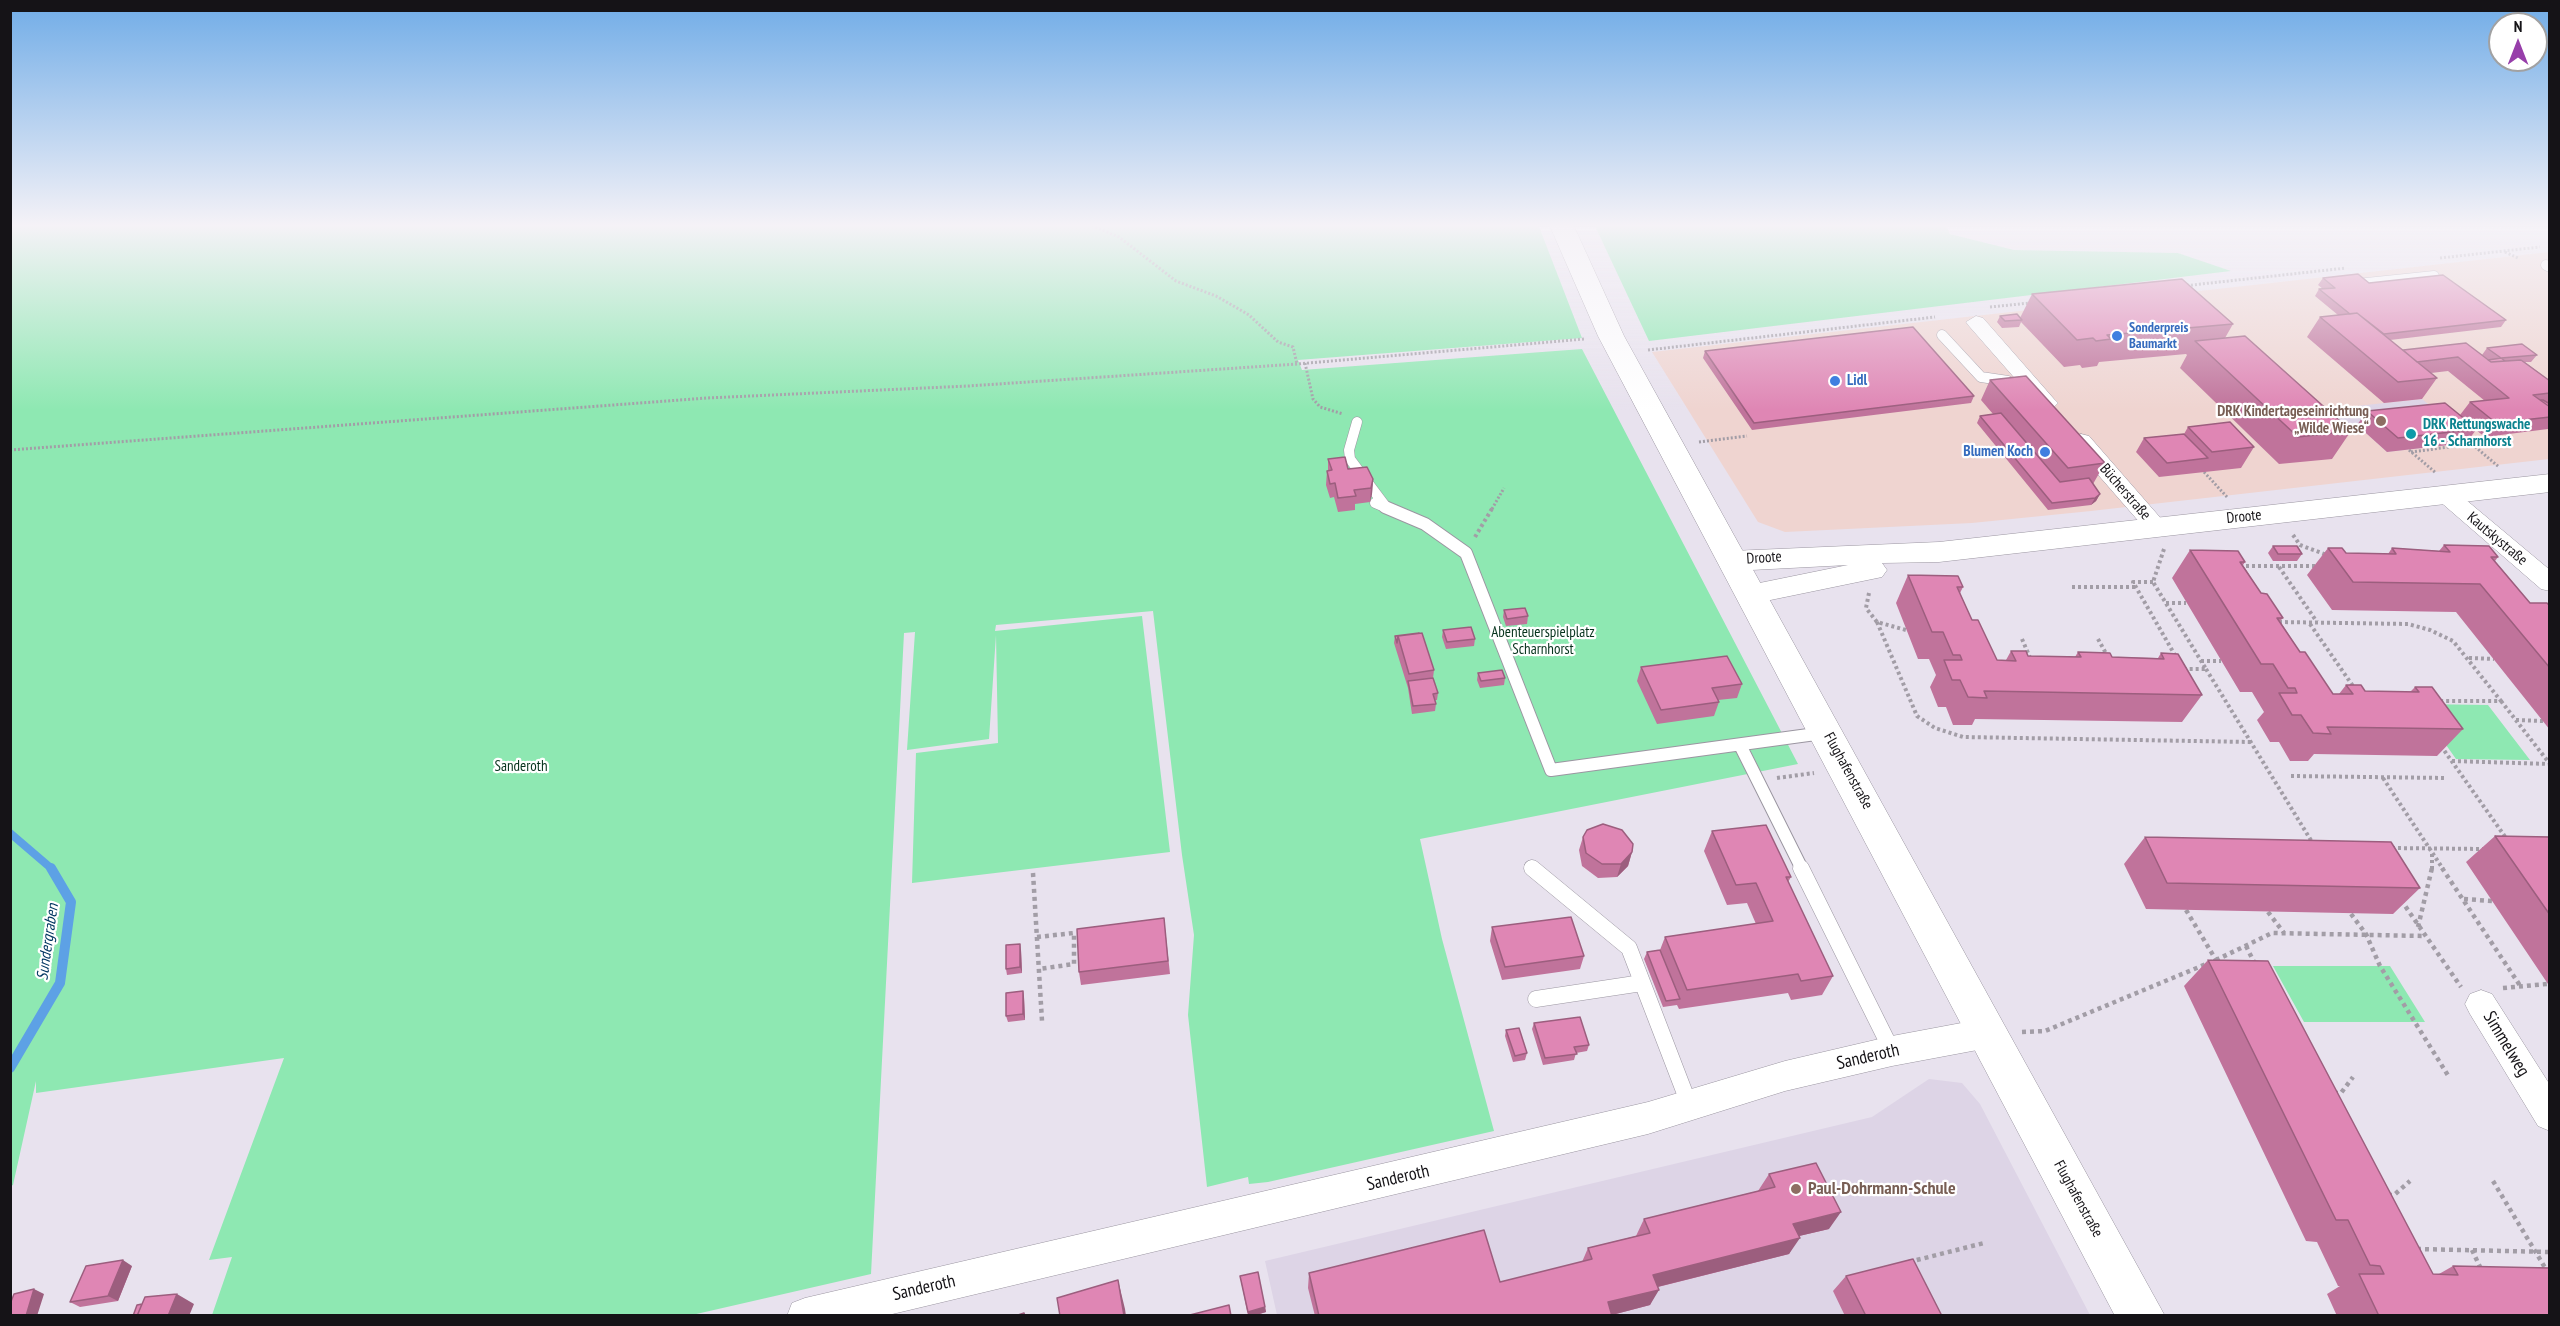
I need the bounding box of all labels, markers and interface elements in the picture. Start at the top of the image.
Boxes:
north arrow [2488,12,2548,72]
text: N [2514,16,2522,36]
place label: Sonderpreis Baumarkt [2129,320,2188,352]
marker: Sonderpreis Baumarkt [2110,329,2124,343]
place label: Lidl [1847,372,1867,390]
marker: Lidl [1828,374,1842,388]
place label: DRK Kindertageseinrichtung „Wilde Wiese“ [2217,403,2369,438]
marker: DRK Kindertageseinrichtung „Wilde Wiese“ [2374,414,2388,428]
place label: DRK Rettungswache 16 - Scharnhorst [2423,416,2530,451]
marker: DRK Rettungswache 16 - Scharnhorst [2404,427,2418,441]
place label: Blumen Koch [1963,443,2033,461]
marker: Blumen Koch [2038,445,2052,459]
street label: Bücherstraße [2096,460,2154,524]
street label: Droote [2226,506,2262,528]
street label: Kautskystraße [2463,509,2531,569]
street label: Droote [1746,548,1782,568]
park label: Abenteuerspielplatz Scharnhorst [1491,624,1595,659]
street label: Flughafenstraße [1820,730,1876,812]
park label: Sanderoth [494,758,548,776]
water label: Sundergraben [33,903,63,981]
street label: Simmelweg [2478,1007,2534,1081]
street label: Sanderoth [1835,1039,1901,1075]
street label: Flughafenstraße [2050,1158,2106,1240]
street label: Sanderoth [1365,1160,1431,1196]
place label: Paul-Dohrmann-Schule [1808,1178,1956,1200]
marker: Paul-Dohrmann-Schule [1789,1182,1803,1196]
street label: Sanderoth [891,1270,957,1306]

